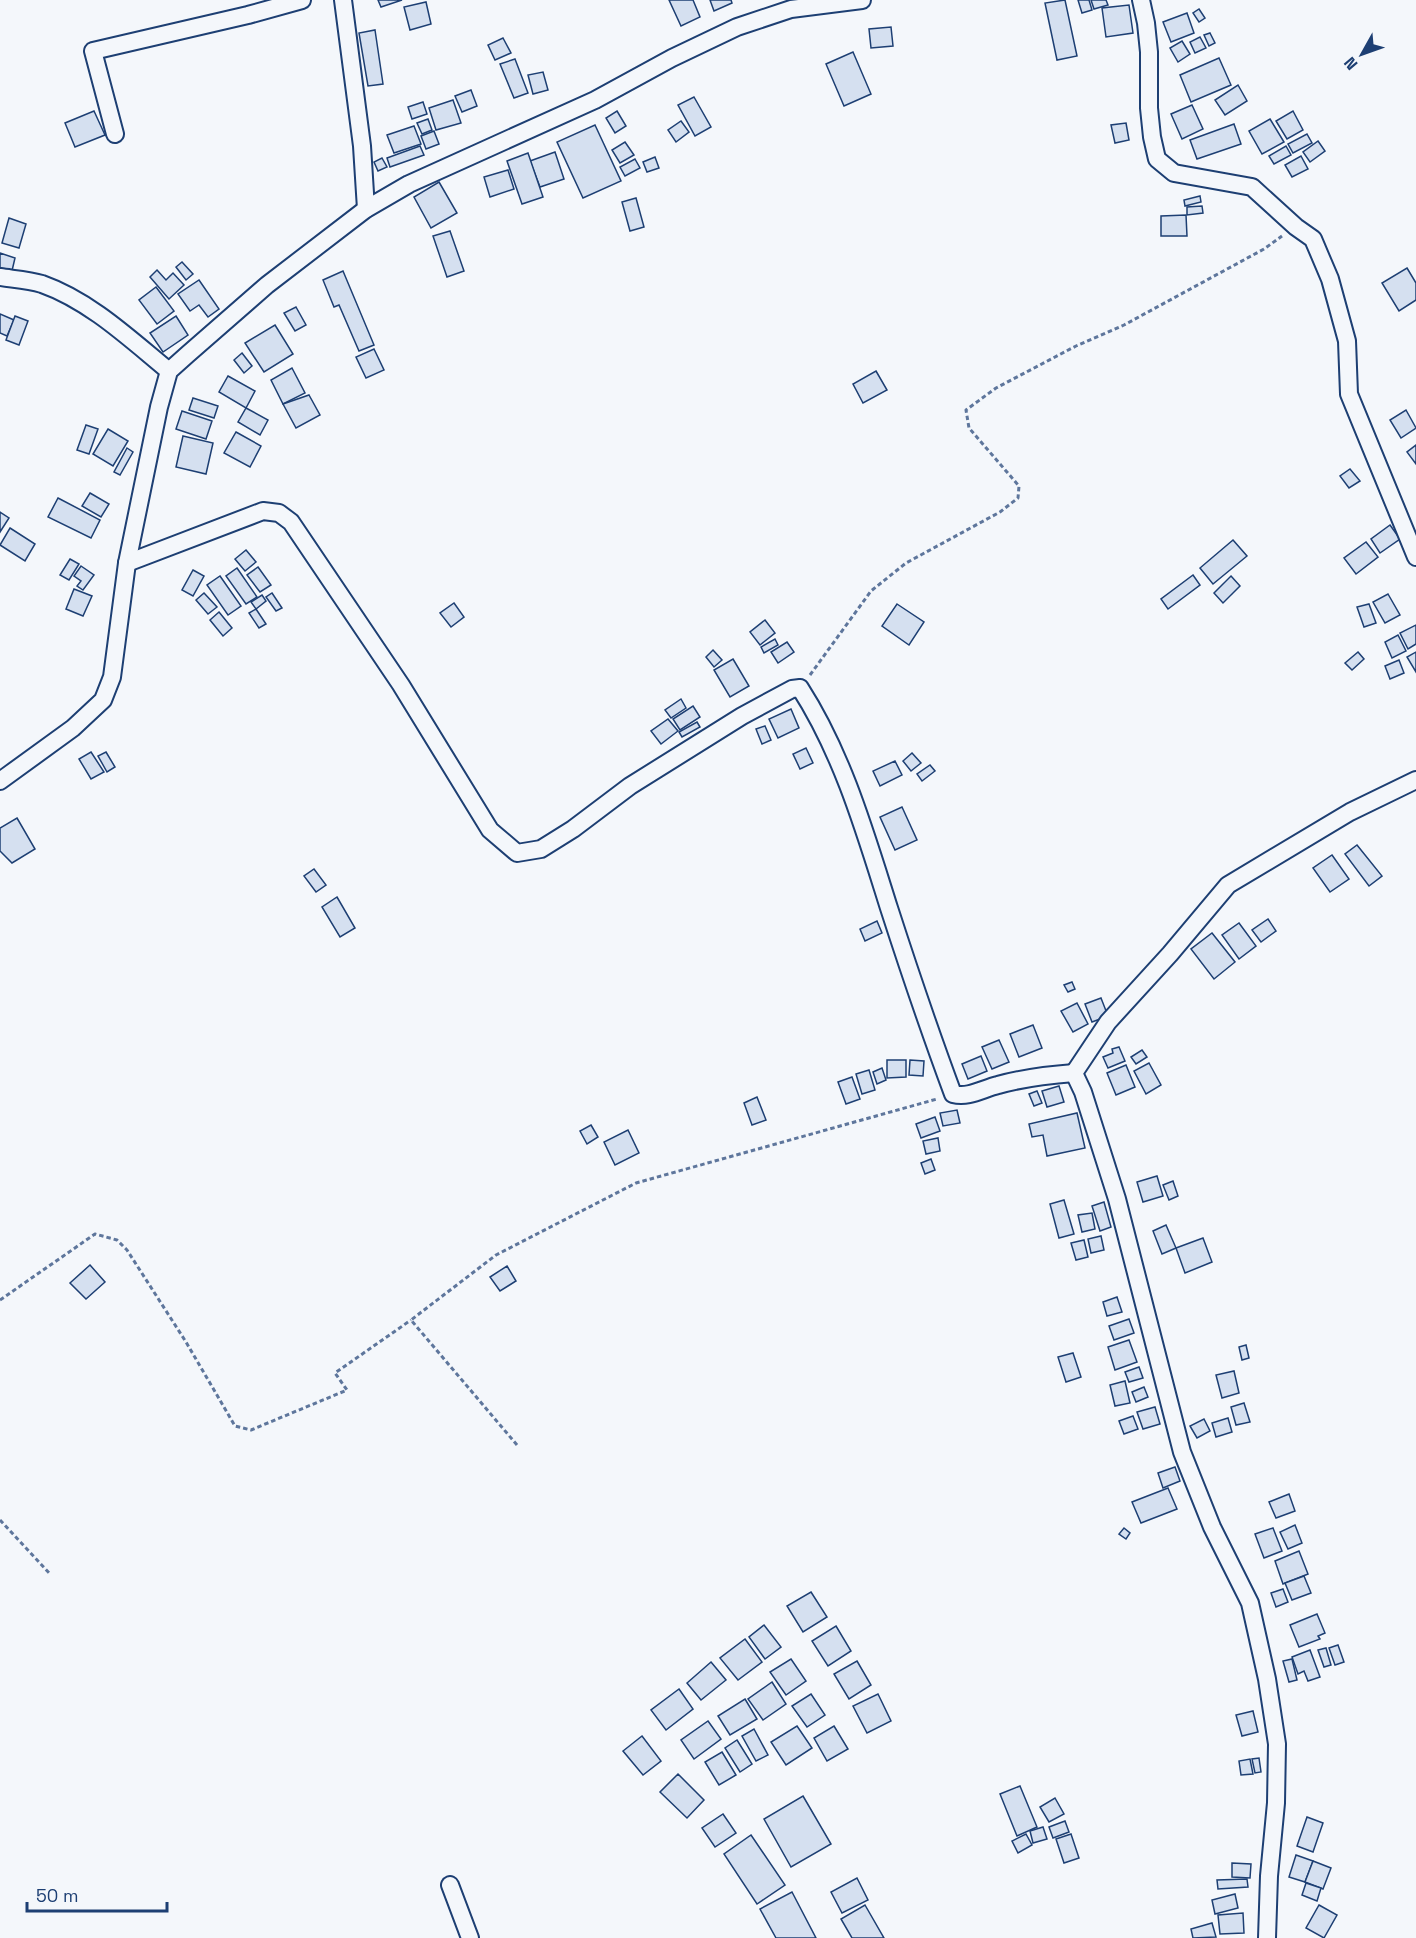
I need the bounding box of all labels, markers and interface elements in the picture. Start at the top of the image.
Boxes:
north arrow [1332,24,1392,84]
text: N [1339,52,1362,74]
scale bar [27,1875,166,1913]
text: 50 m [36,1884,78,1907]

